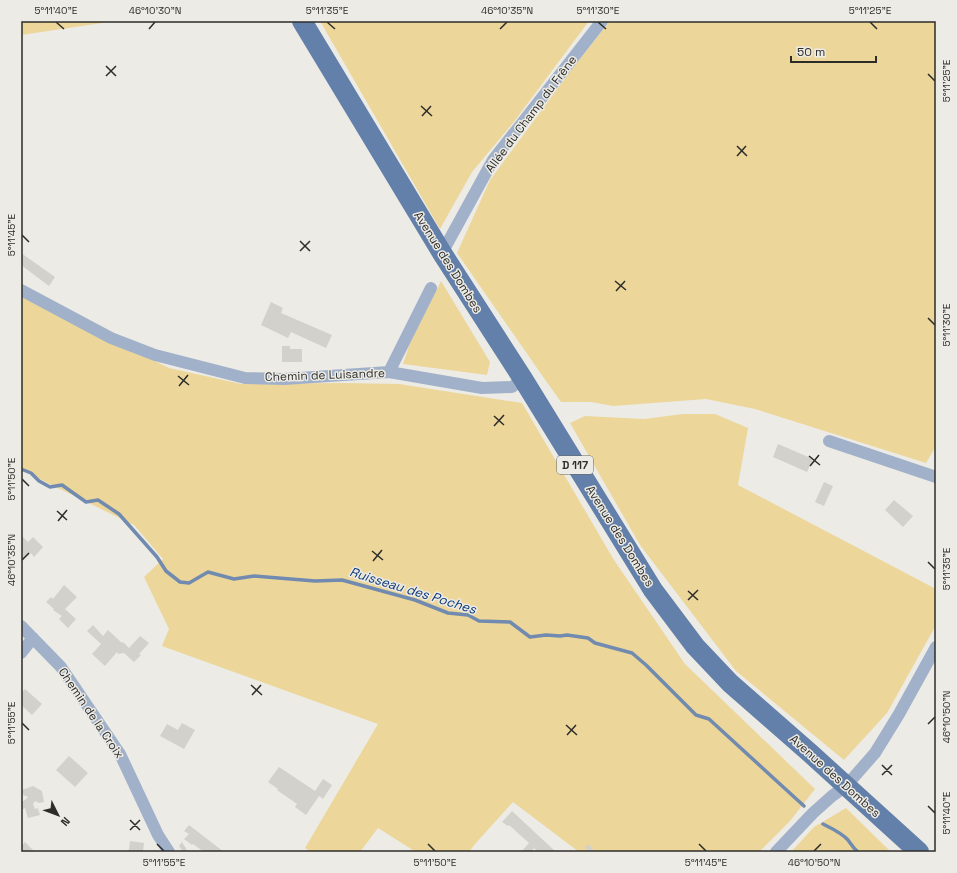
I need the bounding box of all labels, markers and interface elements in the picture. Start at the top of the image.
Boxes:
text: 5°11'40"E [35,4,78,17]
text: 46°10'30"N [129,4,181,17]
text: 5°11'35"E [306,4,349,17]
text: 46°10'35"N [481,4,533,17]
text: 5°11'30"E [577,4,620,17]
text: 5°11'25"E [849,4,892,17]
scale bar [791,38,876,64]
text: 50 m [797,44,825,60]
street label: Allée du Champ du Frêne [482,52,580,176]
text: 5°11'25"E [940,59,953,102]
street label: Avenue des Dombes [410,208,486,316]
text: 5°11'45"E [5,213,18,256]
text: 5°11'30"E [940,303,953,347]
street label: Chemin de Luisandre [265,365,385,385]
road number: D 117 [557,456,593,474]
text: 5°11'50"E [5,457,18,500]
street label: Avenue des Dombes [582,482,658,590]
text: 46°10'35"N [5,534,18,586]
text: 5°11'35"E [940,547,953,590]
water label: Ruisseau des Poches [347,563,479,618]
street label: Chemin de la Croix [55,665,127,761]
text: 46°10'50"N [940,691,953,743]
text: 5°11'55"E [5,701,18,744]
street label: Avenue des Dombes [786,731,884,821]
text: 5°11'40"E [940,791,953,834]
north arrow [38,795,78,835]
text: N [58,814,73,829]
text: 5°11'55"E [143,856,186,869]
text: 5°11'50"E [414,856,457,869]
text: 5°11'45"E [685,856,728,869]
text: 46°10'50"N [788,856,840,869]

